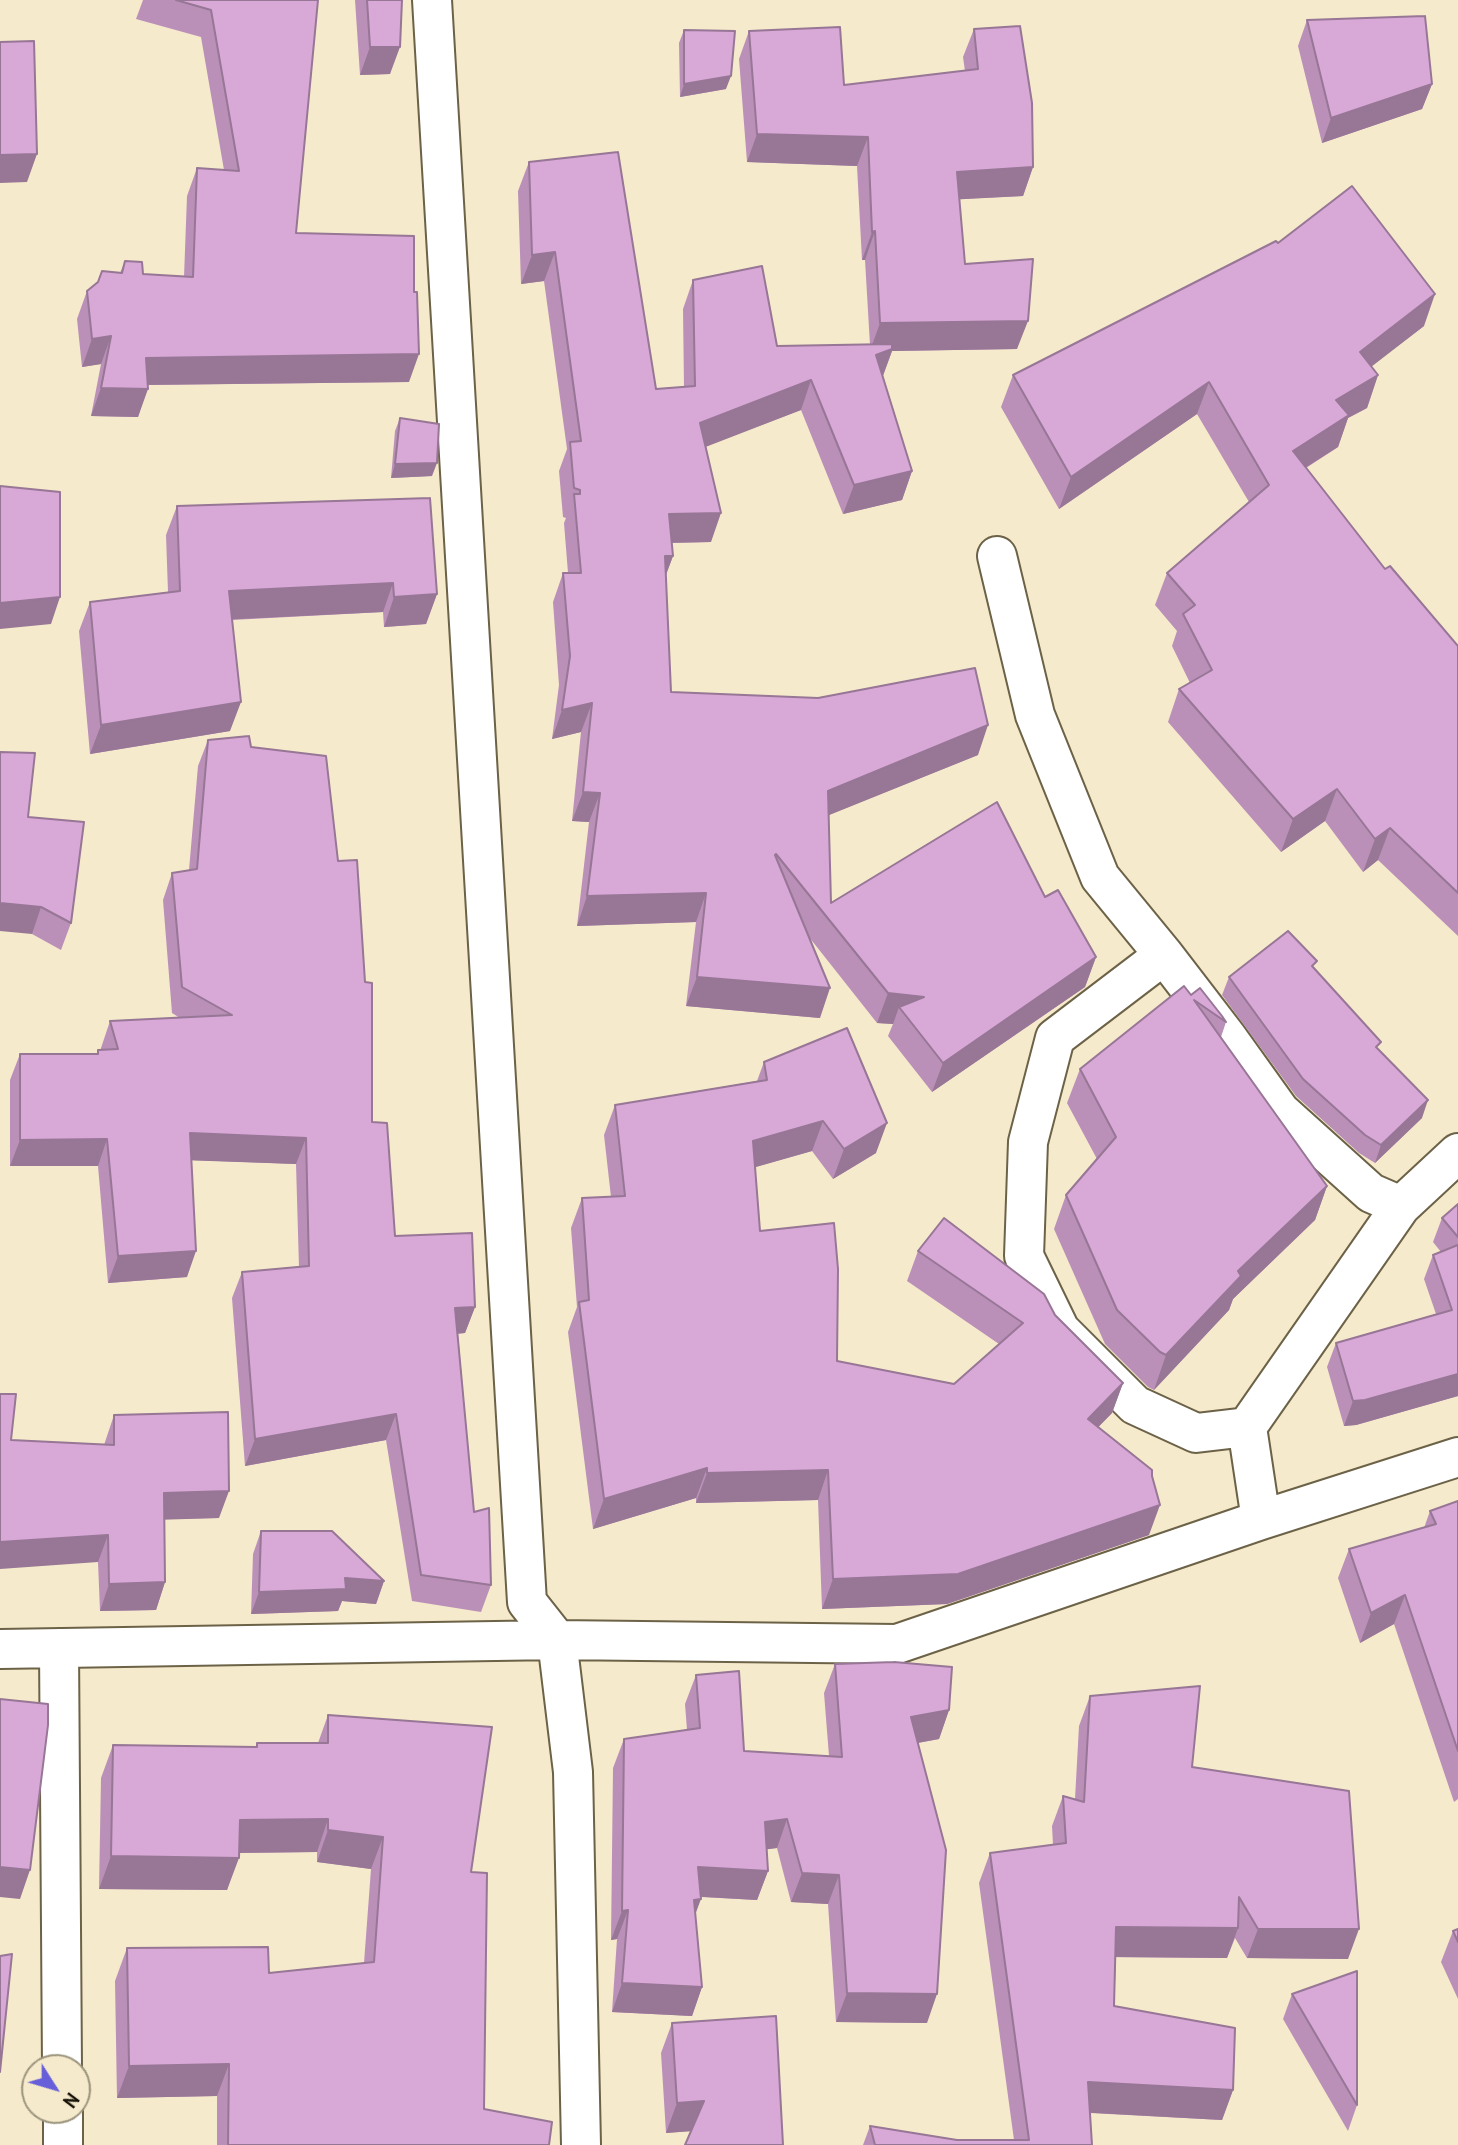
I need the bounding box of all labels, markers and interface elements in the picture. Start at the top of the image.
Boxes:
north arrow [21,2054,91,2124]
text: N [58,2088,85,2113]

